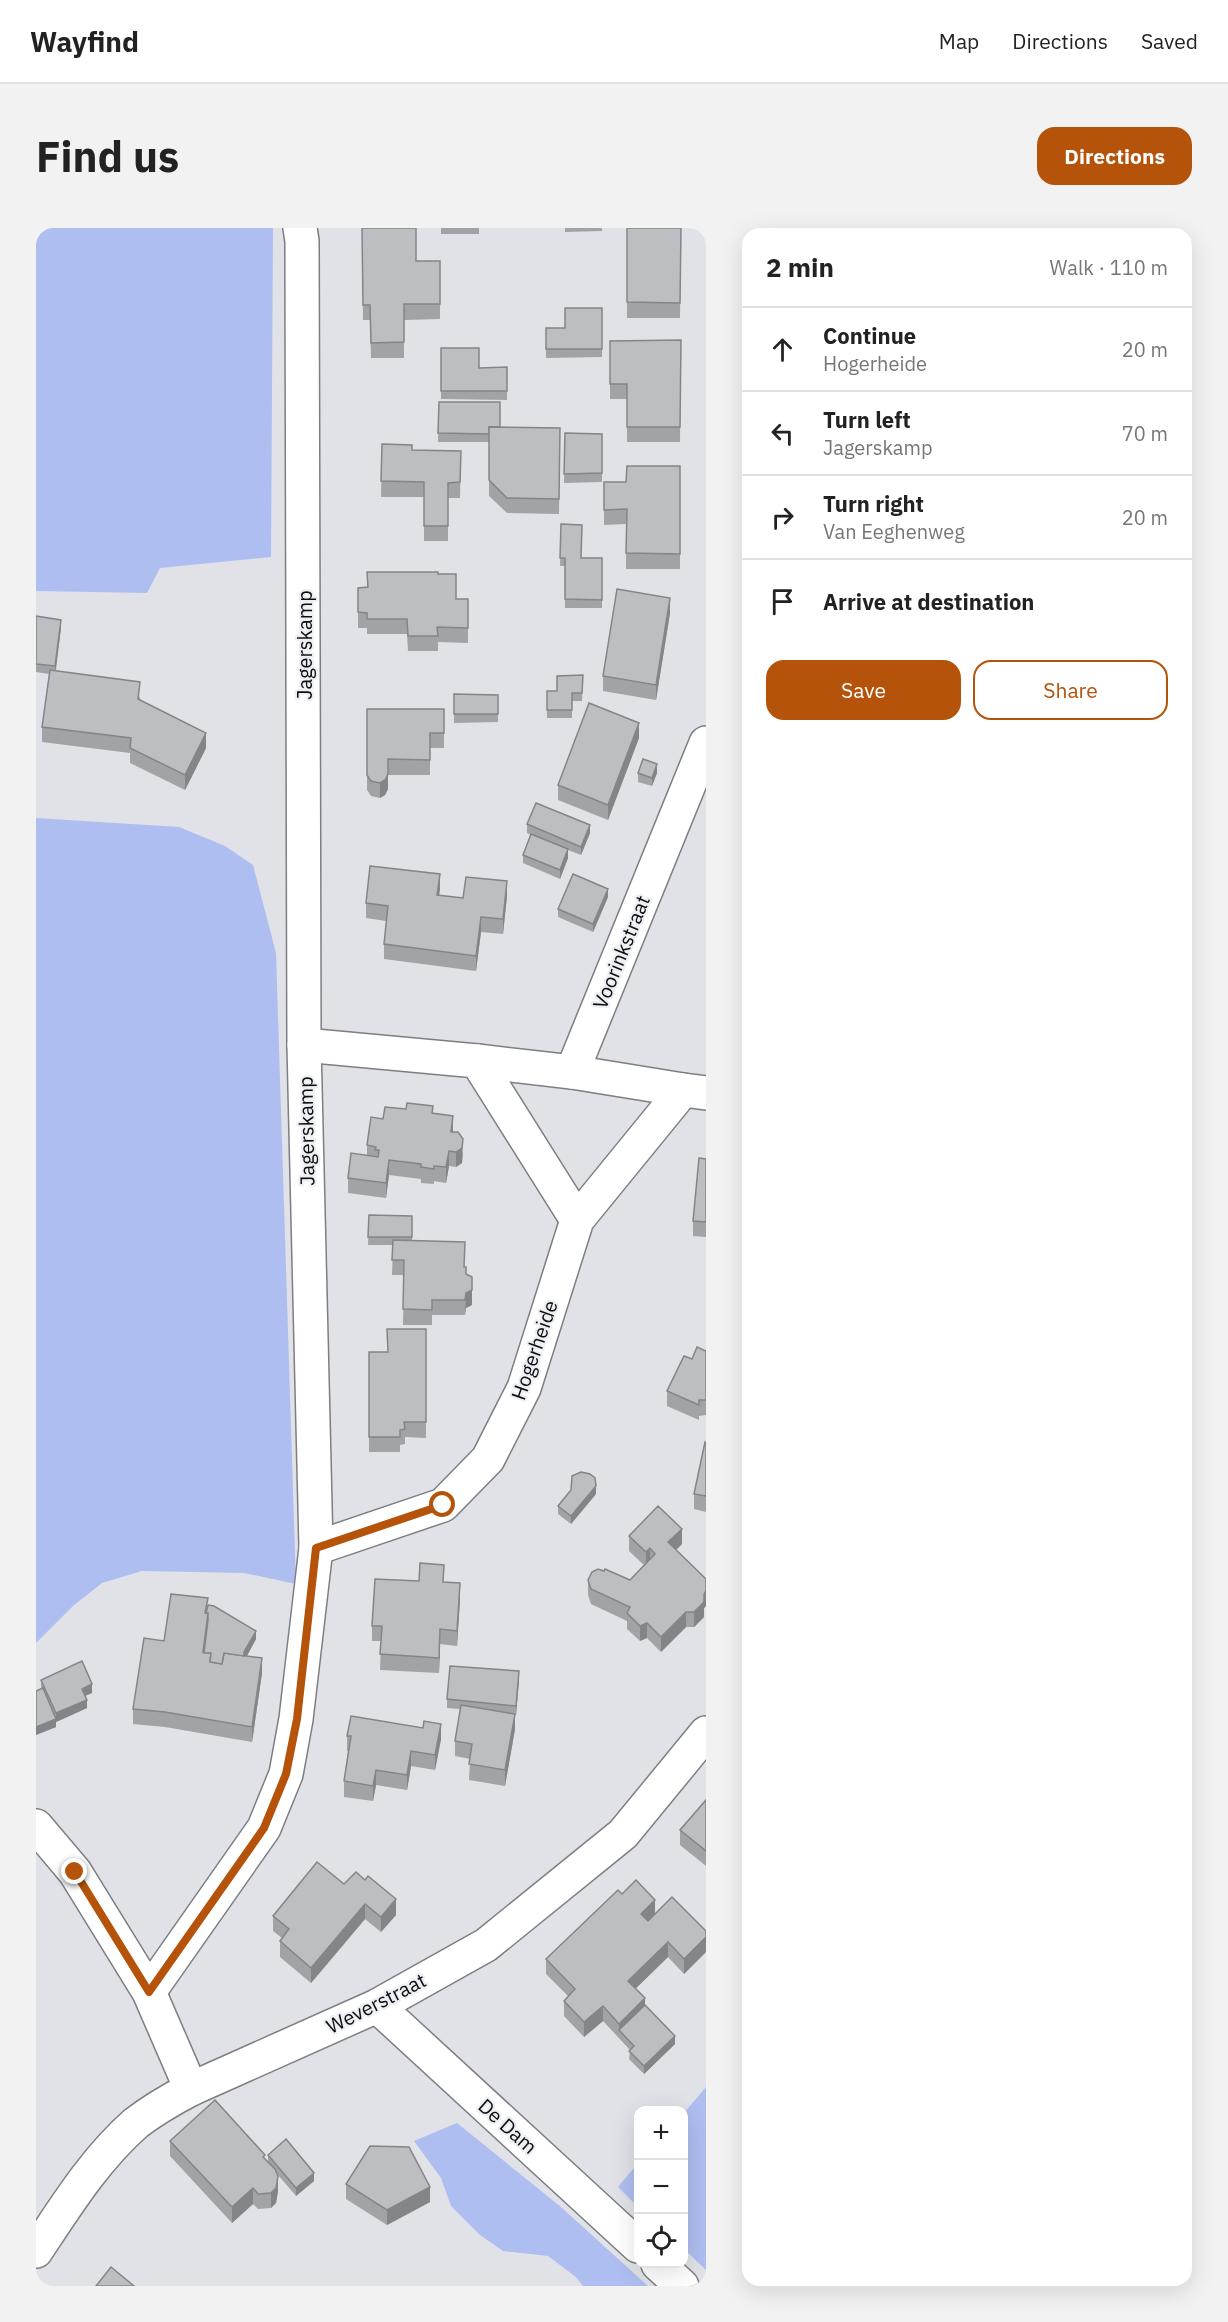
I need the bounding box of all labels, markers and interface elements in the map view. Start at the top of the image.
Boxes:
text: Wayfind [30,23,139,60]
text: Map [939,27,979,55]
text: Directions [1012,27,1108,55]
text: Saved [1141,27,1198,55]
button: Directions [1037,127,1192,185]
text: Find us [36,129,179,184]
text: 2 min [766,250,834,284]
text: Walk · 110 m [1050,254,1168,281]
text: Continue [823,321,916,350]
icon: ahead [766,333,799,366]
text: 20 m [1122,336,1168,363]
text: Hogerheide [823,350,927,377]
text: Turn left [823,405,911,434]
icon: left [766,417,799,450]
text: 70 m [1122,420,1168,447]
text: Jagerskamp [823,434,933,461]
text: Turn right [823,489,924,518]
icon: right [766,501,799,534]
text: 20 m [1122,504,1168,531]
text: Van Eeghenweg [823,518,965,545]
icon: arrive [766,585,799,618]
text: Arrive at destination [823,587,1034,616]
street label: Jagerskamp [291,590,318,700]
button: Save [766,660,961,720]
button: Share [973,660,1168,720]
street label: Voorinkstraat [586,891,656,1013]
street label: Jagerskamp [292,1076,320,1186]
street label: Hogerheide [504,1296,564,1404]
route start [429,1491,455,1517]
route end [61,1858,87,1884]
street label: Weverstraat [321,1966,431,2040]
street label: De Dam [473,2092,543,2160]
map controls [634,2106,688,2268]
button: + [634,2106,688,2160]
button: − [634,2160,688,2214]
button: locate [634,2214,688,2268]

